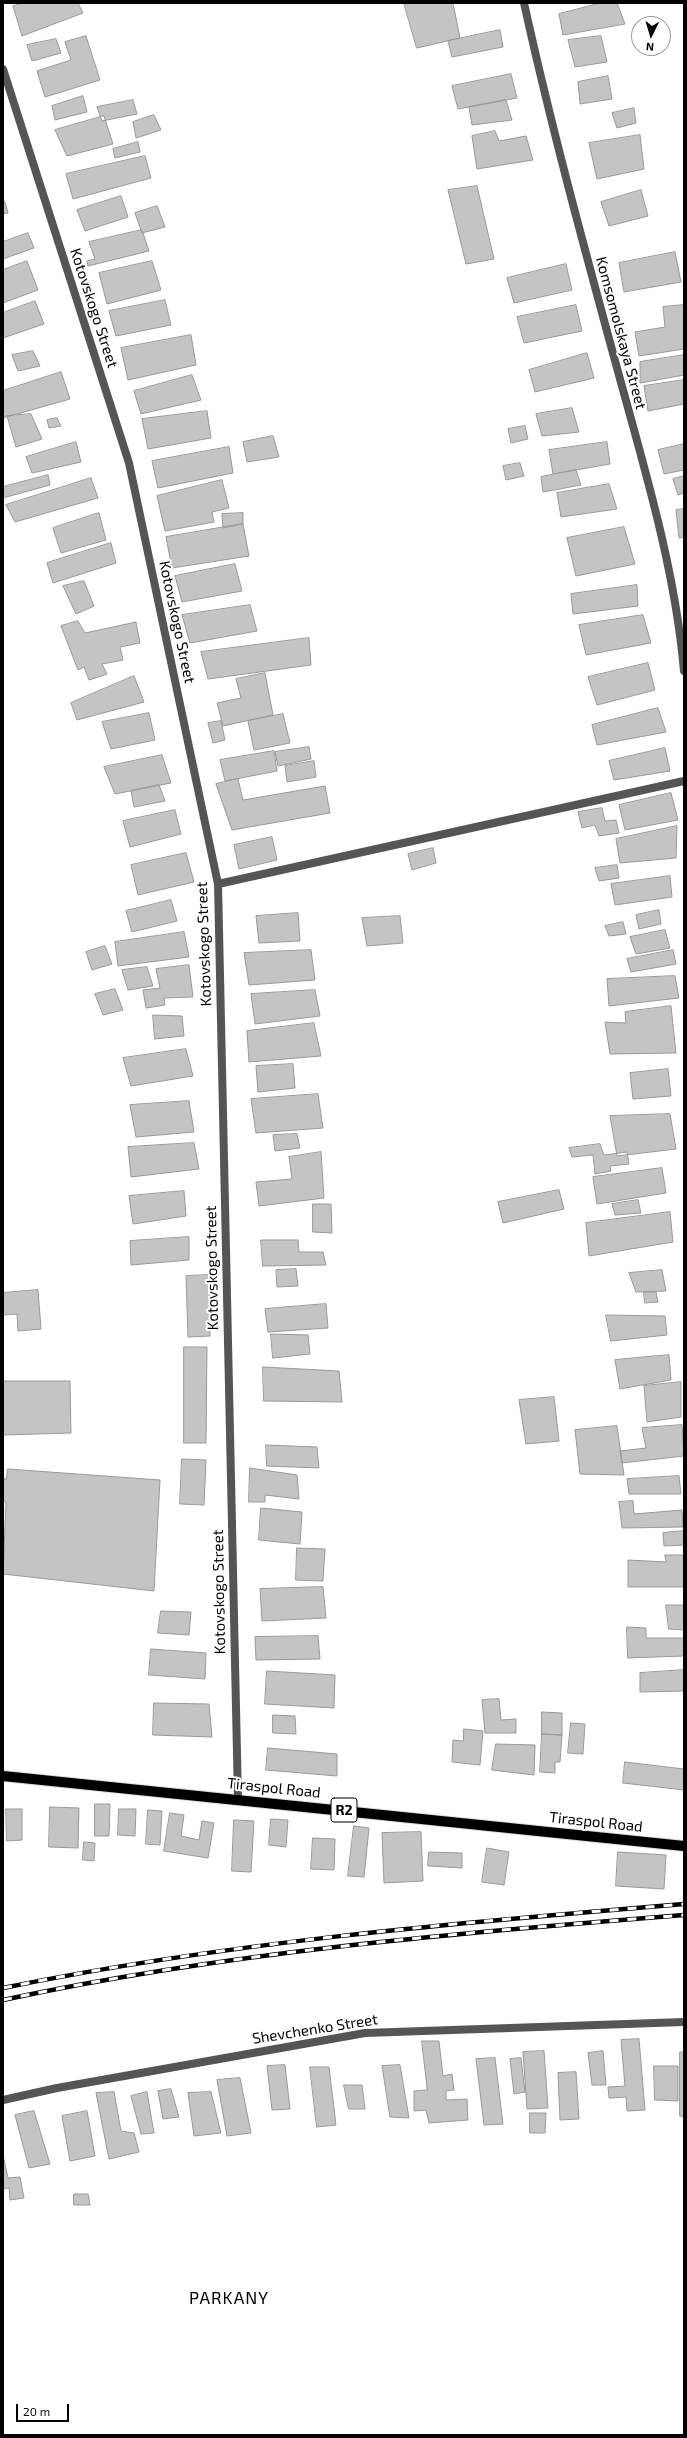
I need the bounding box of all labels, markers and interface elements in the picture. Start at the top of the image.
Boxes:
north arrow [631,16,671,56]
text: N [645,41,655,54]
street label: Kotovskogo Street [66,246,122,370]
street label: Komsomolskaya Street [592,255,650,411]
street label: Kotovskogo Street [155,559,199,685]
street label: Kotovskogo Street [193,881,215,1007]
street label: Kotovskogo Street [202,1206,222,1330]
street label: Kotovskogo Street [209,1530,229,1654]
street label: Tiraspol Road [226,1774,322,1802]
road number: R2 [331,1798,357,1822]
street label: Tiraspol Road [548,1808,644,1836]
street label: Shevchenko Street [251,2010,379,2048]
district label: PARKANY [189,2288,269,2308]
scale bar [18,2396,71,2422]
text: 20 m [23,2404,50,2418]

